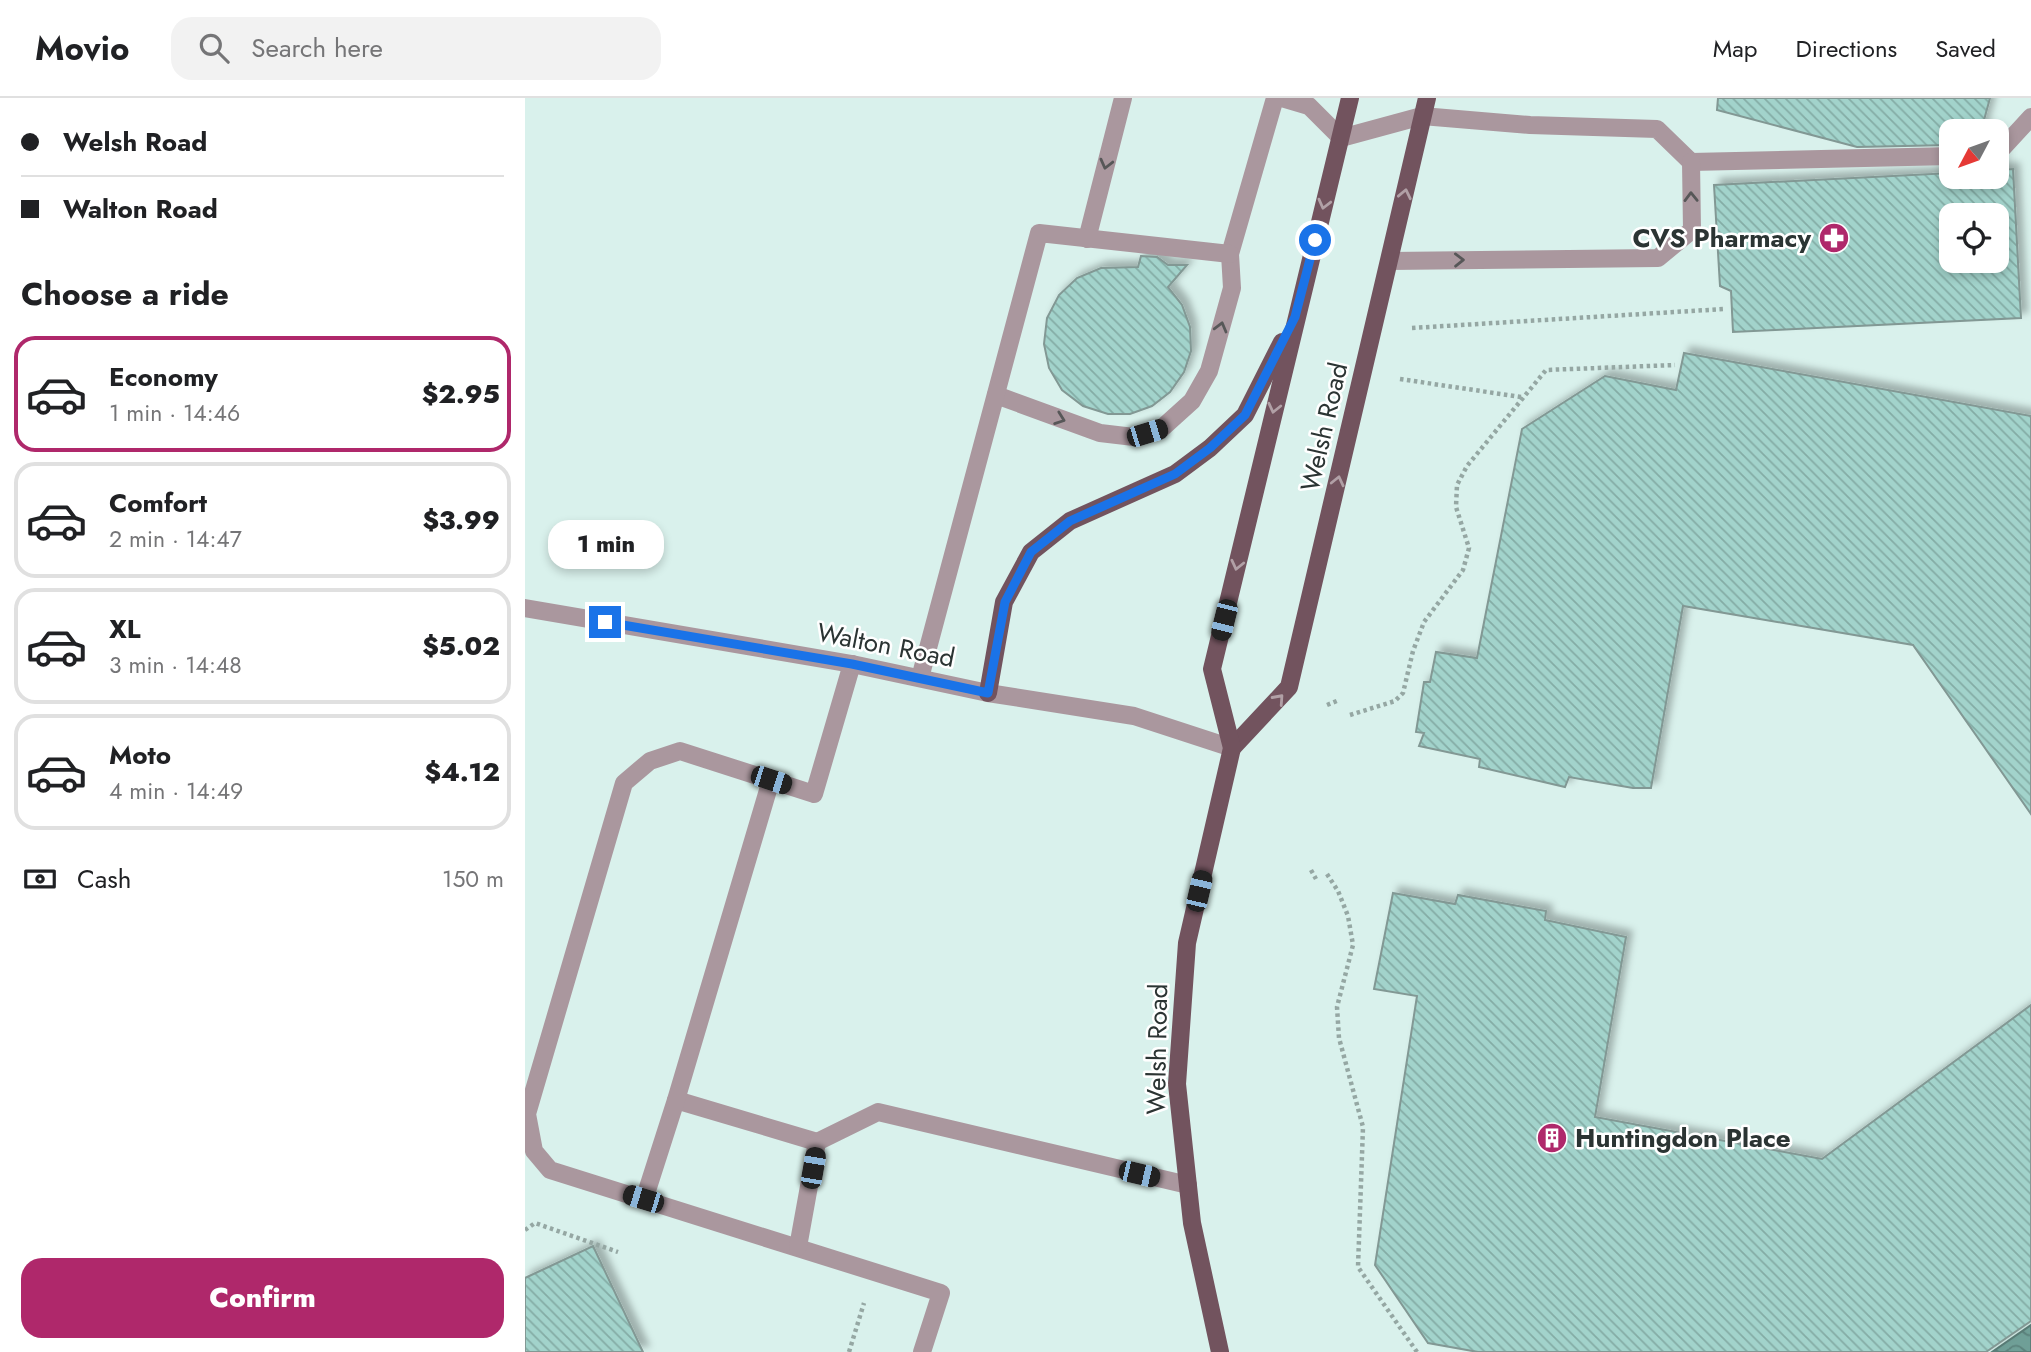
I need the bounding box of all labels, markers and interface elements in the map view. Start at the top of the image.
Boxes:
search box [171,17,661,80]
text: Movio [35,25,129,72]
icon: search [195,29,233,67]
text: Search here [251,29,383,67]
text: Map [1713,31,1758,66]
text: Directions [1796,31,1897,66]
text: Saved [1935,31,1996,66]
north arrow [1939,119,2009,189]
map controls [1939,119,2009,273]
text: Welsh Road [63,123,207,161]
one-way arrow [1100,158,1114,170]
one-way arrow [1397,188,1411,200]
text: Walton Road [63,190,218,228]
one-way arrow [1683,191,1699,201]
one-way arrow [1318,198,1332,210]
button: locate [1939,203,2009,273]
place label: CVS Pharmacy [1633,219,1811,257]
pharmacy icon: CVS Pharmacy [1817,221,1851,255]
route start [1299,224,1331,256]
one-way arrow [1454,252,1464,268]
text: Choose a ride [21,271,229,317]
one-way arrow [1213,321,1228,333]
text: Economy [109,358,218,396]
street label: Welsh Road [1291,359,1357,495]
icon: car [25,363,88,426]
text: $2.95 [422,375,500,413]
text: 1 min · 14:46 [109,396,240,430]
one-way arrow [1268,402,1282,414]
one-way arrow [1053,410,1065,424]
car [1124,417,1171,449]
one-way arrow [1330,475,1344,487]
text: Comfort [109,484,207,522]
icon: car [25,489,88,552]
text: $3.99 [422,501,500,539]
callout: 1 min [547,520,663,570]
text: 2 min · 14:47 [109,522,242,556]
text: 1 min [577,527,635,561]
one-way arrow [1231,559,1245,571]
car [1209,597,1240,643]
route end [589,606,621,638]
text: XL [109,610,141,648]
street label: Walton Road [814,613,958,677]
icon: car [25,615,88,678]
text: $5.02 [422,627,500,665]
text: 3 min · 14:48 [109,648,242,682]
one-way arrow [1271,694,1283,707]
text: Moto [109,736,171,774]
icon: car [25,741,88,804]
text: $4.12 [424,753,500,791]
car [748,764,795,796]
text: 4 min · 14:49 [109,774,243,808]
icon: cash [21,860,59,898]
text: Cash [77,860,131,898]
text: 150 m [442,862,504,896]
car [1185,868,1214,914]
street label: Welsh Road [1137,983,1177,1115]
place label: Huntingdon Place [1575,1119,1791,1157]
building icon: Huntingdon Place [1535,1121,1569,1155]
car [800,1145,827,1191]
car [1117,1159,1162,1189]
car [620,1183,667,1215]
button: Confirm [21,1258,504,1338]

